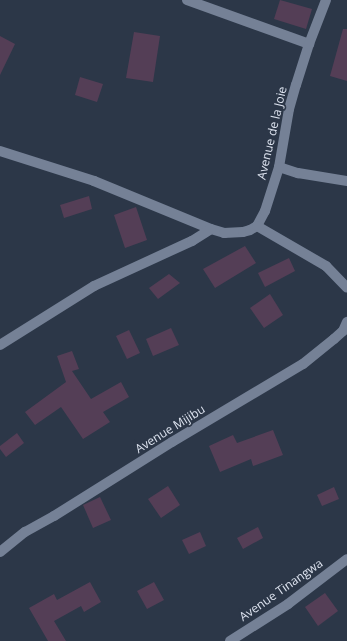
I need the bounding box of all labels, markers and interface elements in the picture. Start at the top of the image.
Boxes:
street label: Avenue de la Joie [254,85,290,181]
street label: Avenue Mijibu [132,402,208,456]
street label: Avenue Tinangwa [237,556,325,624]

